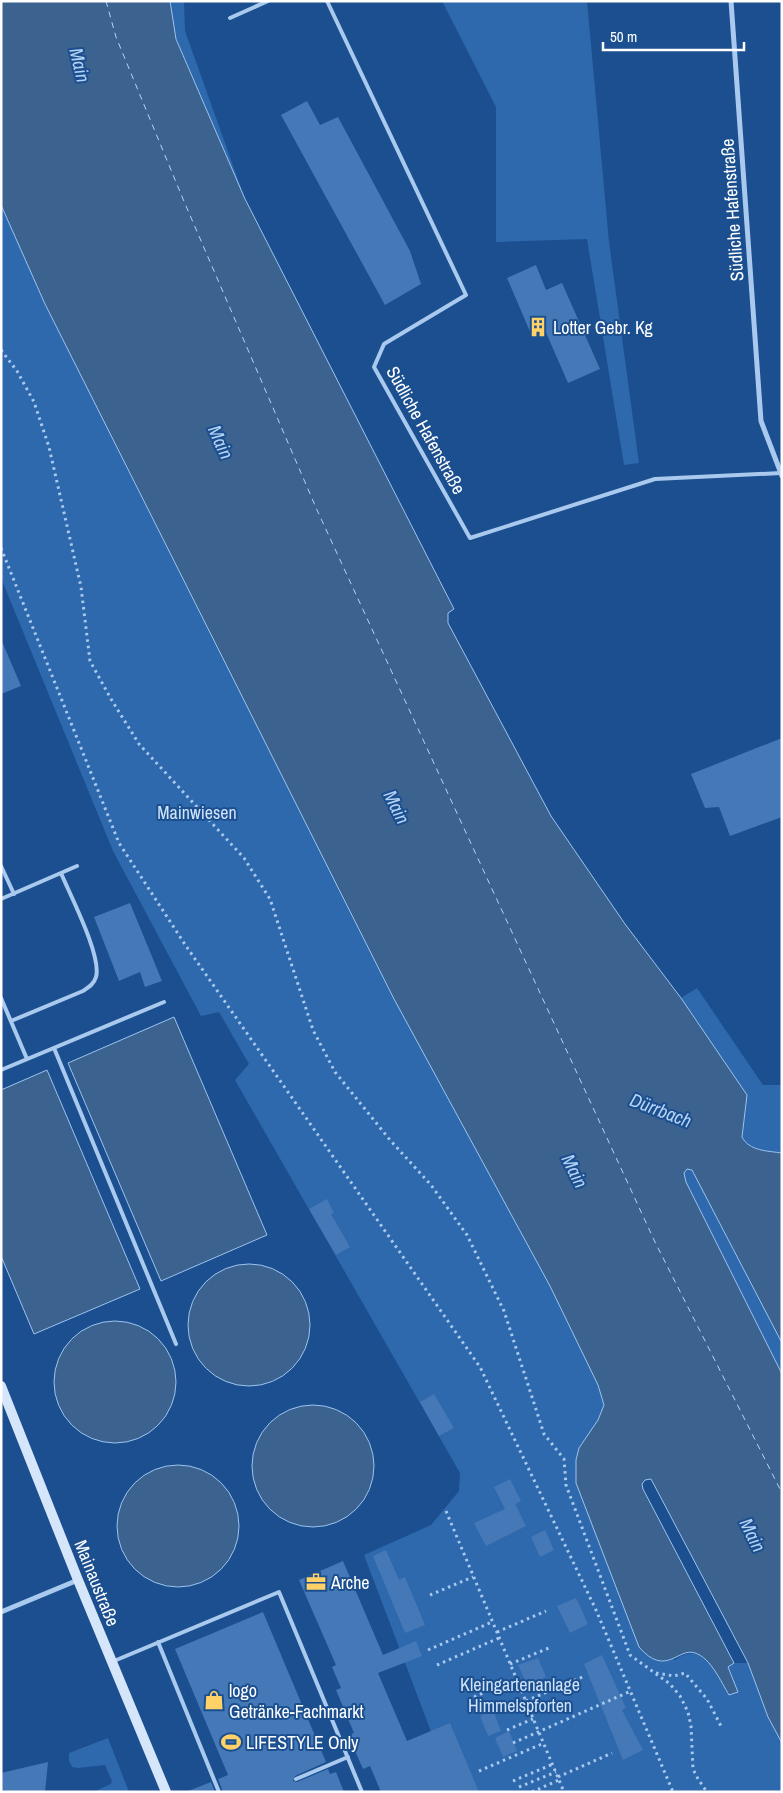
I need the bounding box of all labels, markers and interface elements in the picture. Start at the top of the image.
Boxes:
scale bar [603,20,744,52]
text: 50 m [610,26,637,47]
water label: Main [63,45,97,85]
street label: Südliche Hafenstraße [715,138,749,282]
place label: Lotter Gebr. Kg [553,315,654,340]
building icon: Lotter Gebr. Kg [527,316,549,338]
street label: Südliche Hafenstraße [380,362,472,498]
water label: Main [202,421,240,463]
water label: Main [378,786,416,828]
park label: Mainwiesen [157,800,237,825]
water label: Dürrbach [626,1086,696,1134]
water label: Main [556,1150,594,1192]
water label: Main [734,1514,772,1556]
street label: Mainaustraße [68,1536,126,1630]
place label: Arche [330,1570,370,1595]
office icon: Arche [305,1571,327,1593]
park label: Kleingartenanlage Himmelspforten [460,1672,580,1718]
place label: logo Getränke-Fachmarkt [229,1678,364,1724]
shop icon: logo Getränke-Fachmarkt [203,1689,225,1711]
place label: LIFESTYLE Only [246,1730,359,1755]
sports icon: LIFESTYLE Only [220,1731,242,1753]

